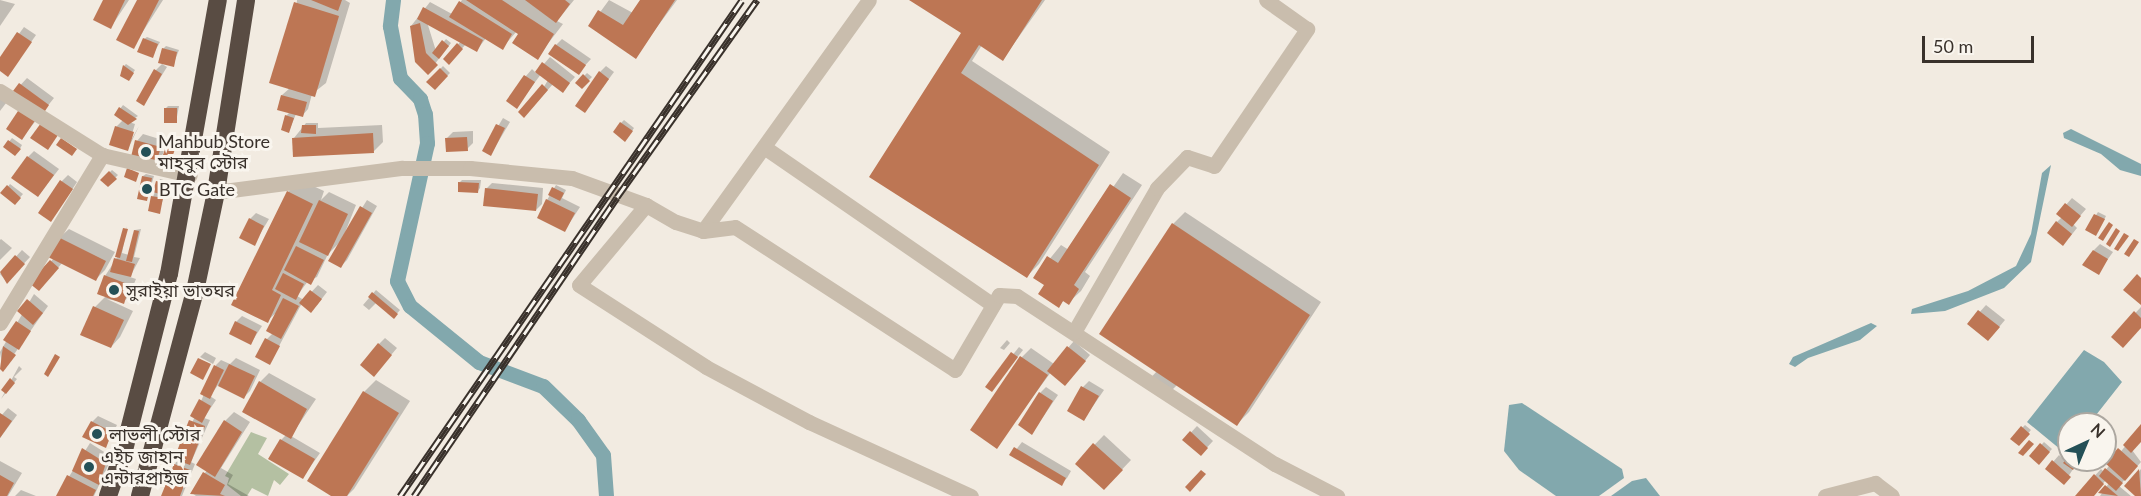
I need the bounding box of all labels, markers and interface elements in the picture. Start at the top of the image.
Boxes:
scale bar [1925,24,2038,62]
text: 50 m [1933,35,1973,57]
place label: Mahbub Store মাহবুব স্টোর [158,131,270,174]
marker: Mahbub Store মাহবুব স্টোর [139,145,153,159]
place label: BTC Gate [159,178,235,200]
marker: BTC Gate [140,182,154,196]
place label: সুরাইয়া ভাতঘর [126,279,235,301]
marker: সুরাইয়া ভাতঘর [107,283,121,297]
north arrow [2057,412,2117,472]
text: N [2087,419,2109,441]
place label: লাভলী স্টোর [109,423,200,445]
marker: লাভলী স্টোর [90,427,104,441]
place label: এইচ জাহান এন্টারপ্রাইজ [101,446,188,488]
marker: এইচ জাহান এন্টারপ্রাইজ [82,460,96,474]

